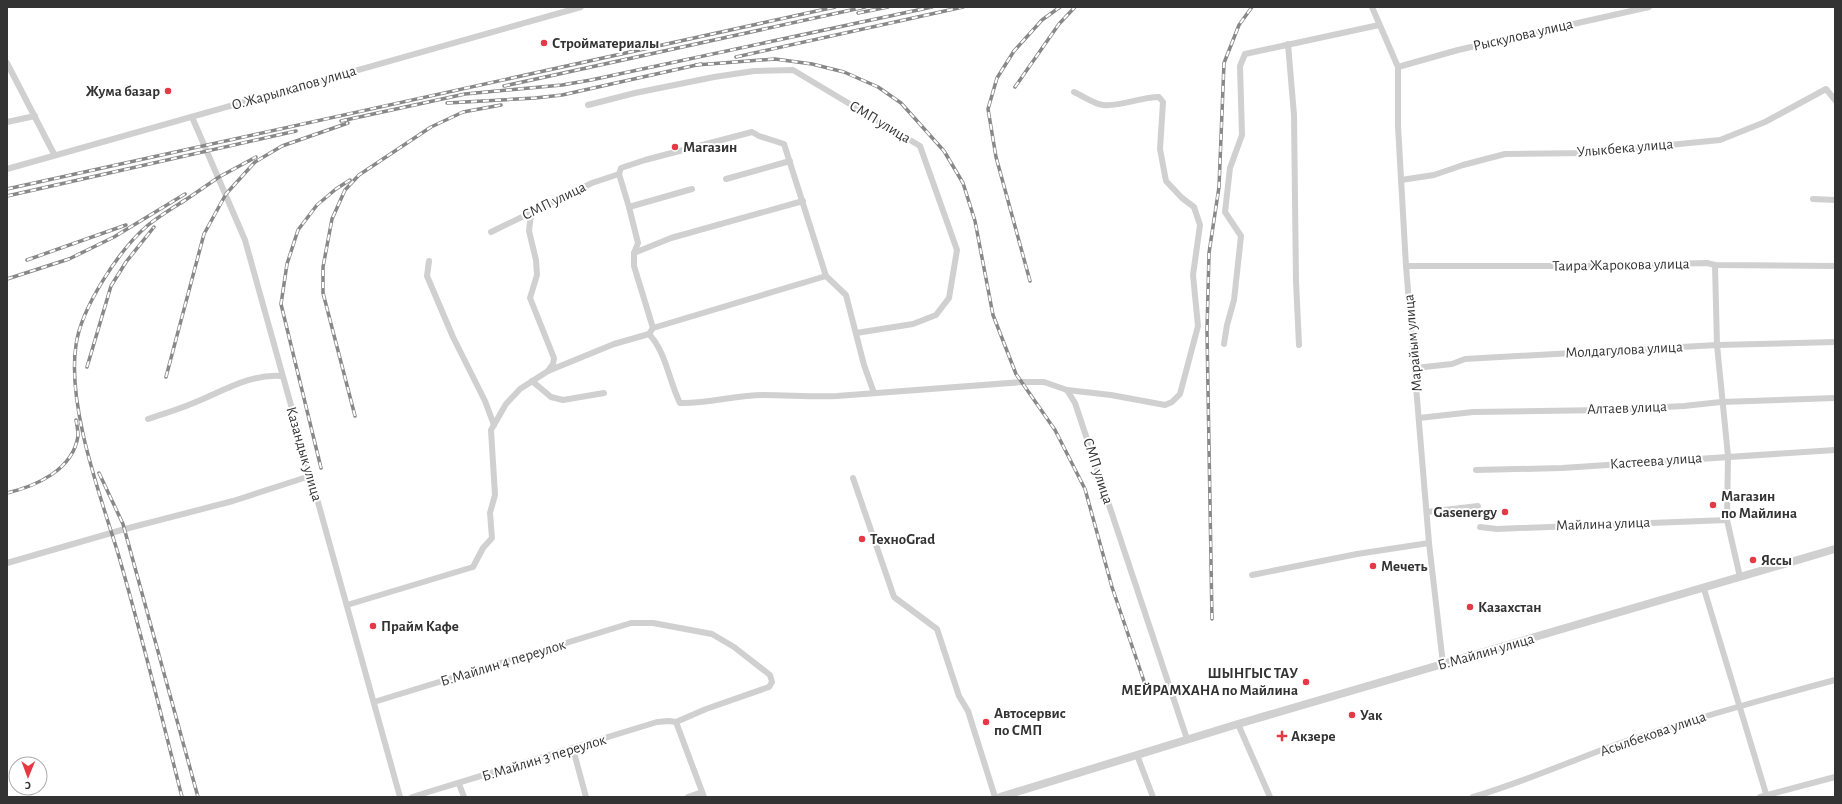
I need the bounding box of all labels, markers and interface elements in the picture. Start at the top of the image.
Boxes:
street label: Рыскулова улица [1472,16,1575,54]
place label: Стройматериалы [552,36,659,51]
marker: Стройматериалы [539,38,549,48]
street label: О.Жарылкапов улица [230,63,358,113]
place label: Жума базар [86,84,160,99]
marker: Жума базар [163,86,173,96]
street label: СМП улица [847,98,913,146]
street label: Улыкбека улица [1576,136,1674,160]
place label: Магазин [683,140,737,155]
marker: Магазин [670,142,680,152]
street label: СМП улица [520,179,588,223]
street label: Таира Жарокова улица [1552,256,1690,274]
street label: Марайым улица [1401,294,1425,392]
street label: Молдагулова улица [1565,339,1683,361]
street label: Алтаев улица [1587,399,1667,417]
street label: Казандык улица [283,405,325,503]
street label: СМП улица [1080,436,1116,506]
street label: Кастеева улица [1609,450,1703,472]
place label: Магазин по Майлина [1721,489,1797,521]
marker: Магазин по Майлина [1708,500,1718,510]
place label: Gasenergy [1434,505,1497,520]
marker: Gasenergy [1500,507,1510,517]
street label: Майлина улица [1556,515,1651,533]
place label: ТехноGrad [870,532,935,547]
marker: ТехноGrad [857,534,867,544]
place label: Яссы [1761,553,1792,568]
marker: Яссы [1748,555,1758,565]
place label: Мечеть [1381,559,1427,574]
marker: Мечеть [1368,561,1378,571]
place label: Казахстан [1478,600,1541,615]
marker: Казахстан [1465,602,1475,612]
place label: Прайм Кафе [381,619,459,634]
marker: Прайм Кафе [368,621,378,631]
street label: Б.Майлин улица [1436,631,1536,673]
street label: Б.Майлин 4 переулок [439,637,567,689]
place label: ШЫНГЫС ТАУ МЕЙРАМХАНА по Майлина [1121,666,1298,698]
marker: ШЫНГЫС ТАУ МЕЙРАМХАНА по Майлина [1301,677,1311,687]
place label: Автосервис по СМП [994,706,1066,738]
place label: Уак [1360,708,1383,723]
street label: Асылбекова улица [1598,709,1708,759]
marker: Уак [1347,710,1357,720]
marker: Автосервис по СМП [981,717,991,727]
place label: Акзере [1291,729,1336,744]
marker: Акзере [1276,730,1288,742]
street label: Б.Майлин 3 переулок [480,732,608,784]
north arrow [8,756,48,796]
text: С [25,780,31,791]

